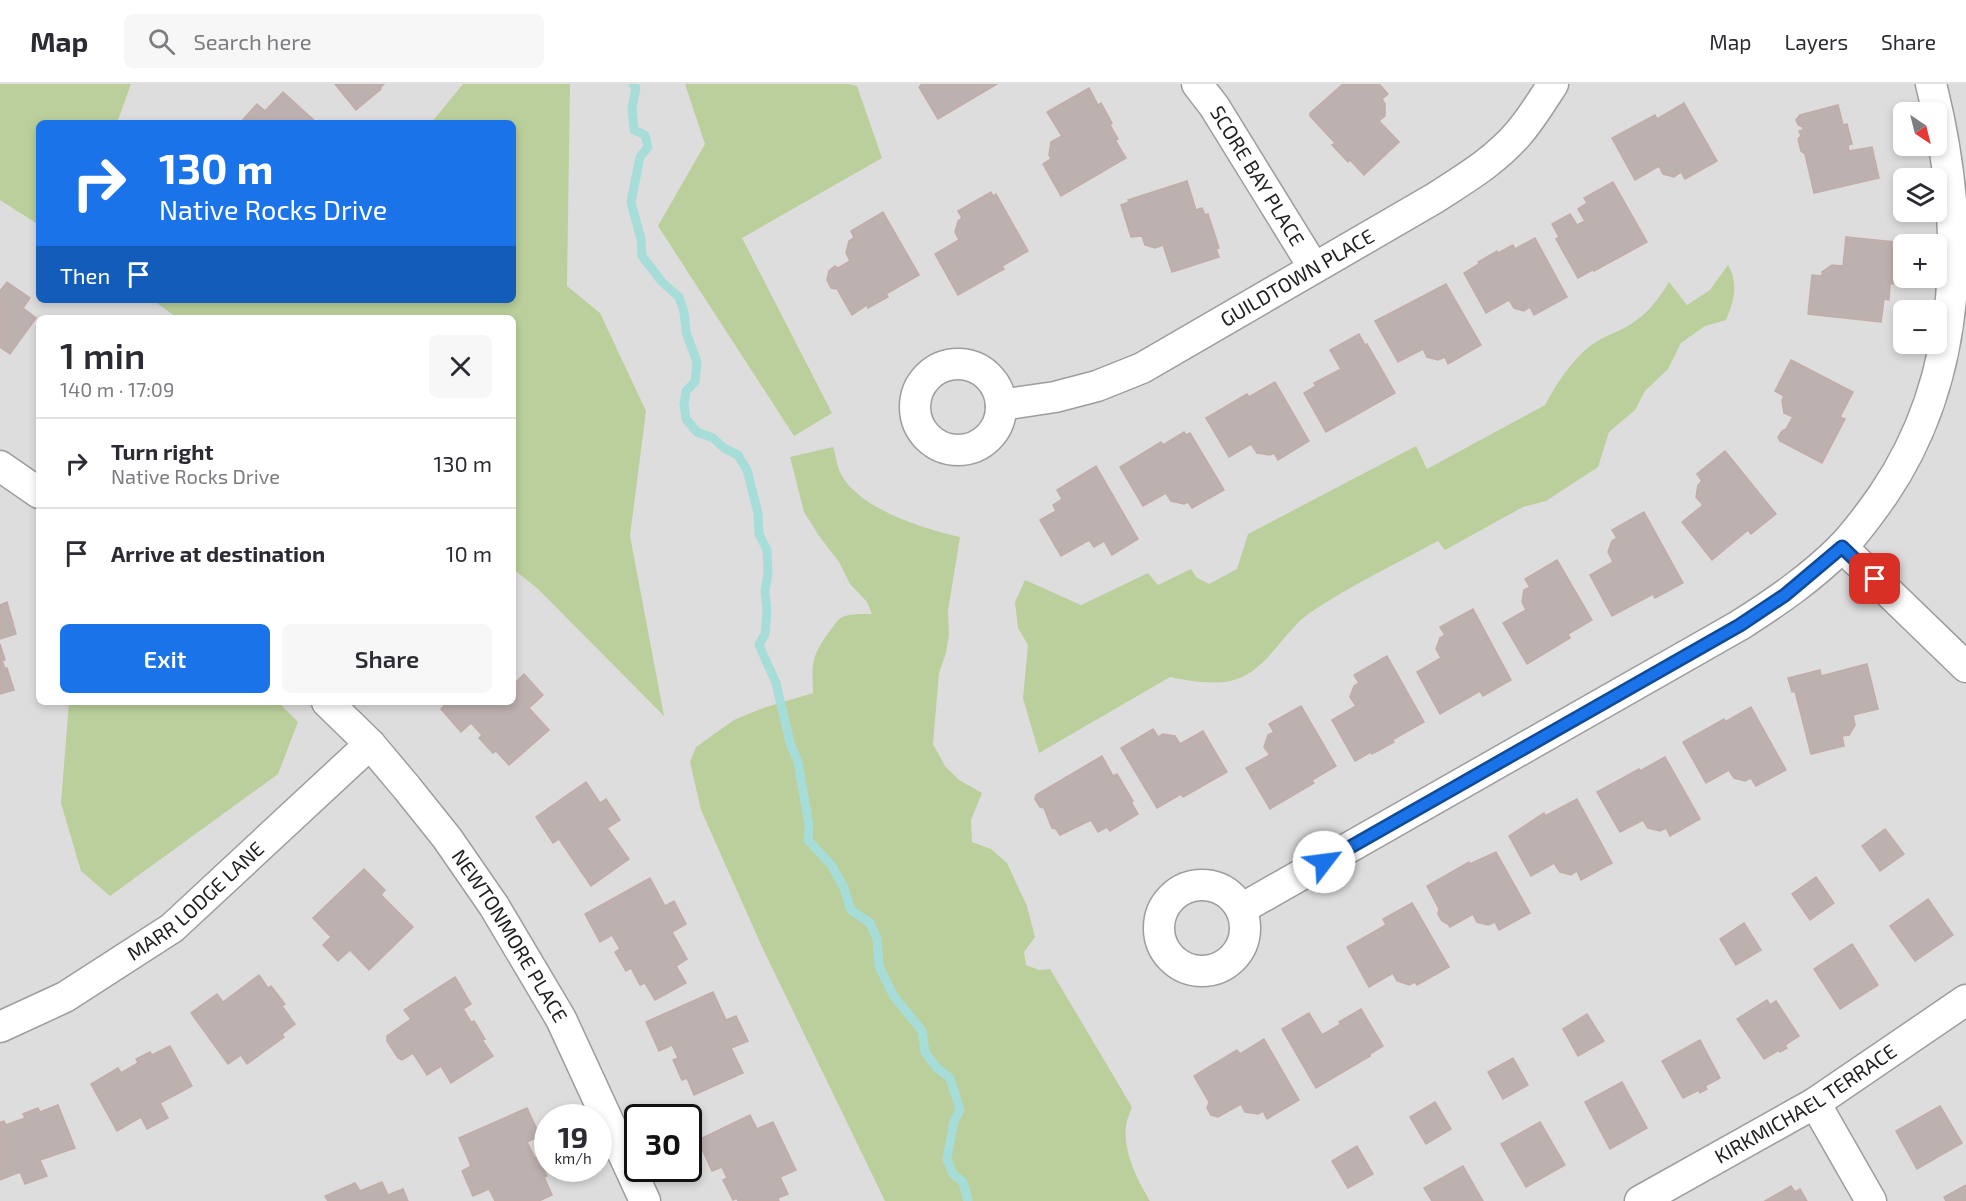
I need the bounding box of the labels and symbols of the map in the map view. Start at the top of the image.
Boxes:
street label: SCORE BAY PLACE [1206,101,1310,250]
north arrow [1893,102,1947,156]
street label: GUILDTOWN PLACE [1216,223,1378,331]
pin [1849,553,1900,604]
position arrow [1292,830,1356,894]
street label: MARR LODGE LANE [122,836,268,965]
street label: NEWTONMORE PLACE [447,844,573,1026]
street label: KIRKMICHAEL TERRACE [1710,1038,1900,1168]
speed limit sign: 30 [624,1104,702,1182]

